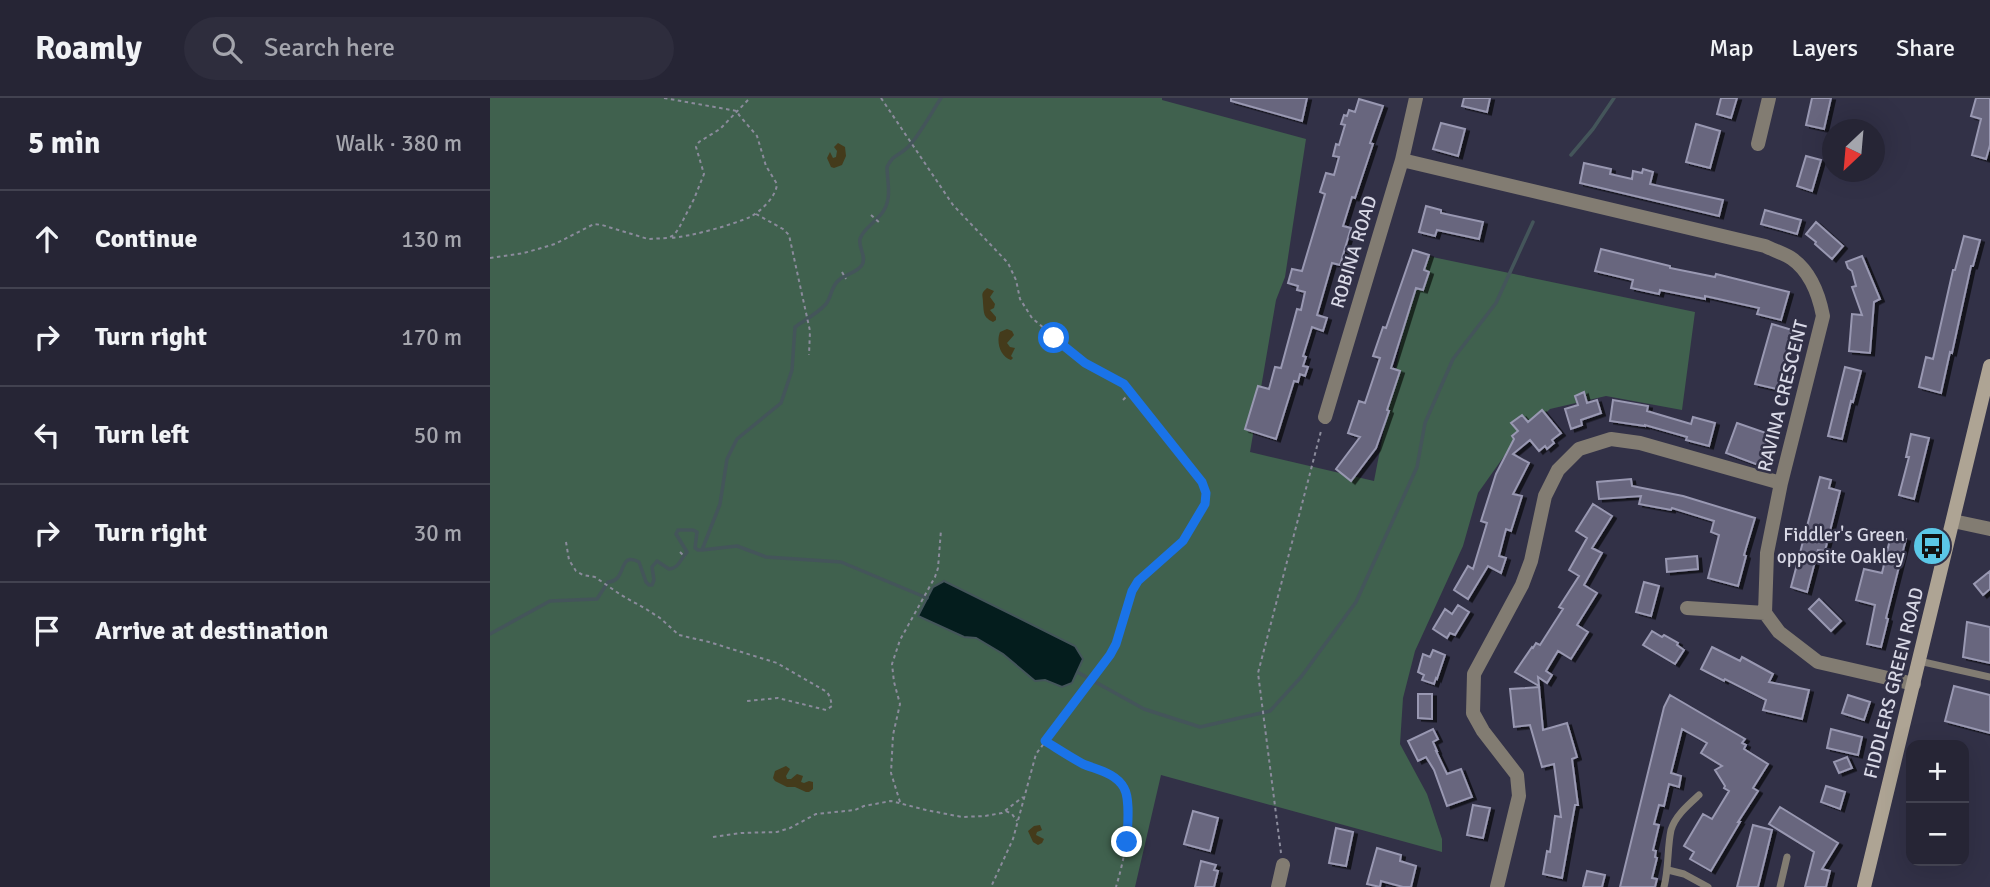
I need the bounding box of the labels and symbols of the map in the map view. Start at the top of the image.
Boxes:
north arrow [1822,119,1885,182]
street label: ROBINA ROAD [1325,193,1383,311]
street label: RAVINA CRESCENT [1753,317,1814,475]
route start [1038,322,1069,353]
place label: Fiddler's Green opposite Oakley [1777,523,1905,569]
bus stop icon: Fiddler's Green opposite Oakley [1911,525,1953,567]
street label: FIDDLERS GREEN ROAD [1859,585,1929,781]
route end [1111,826,1142,857]

